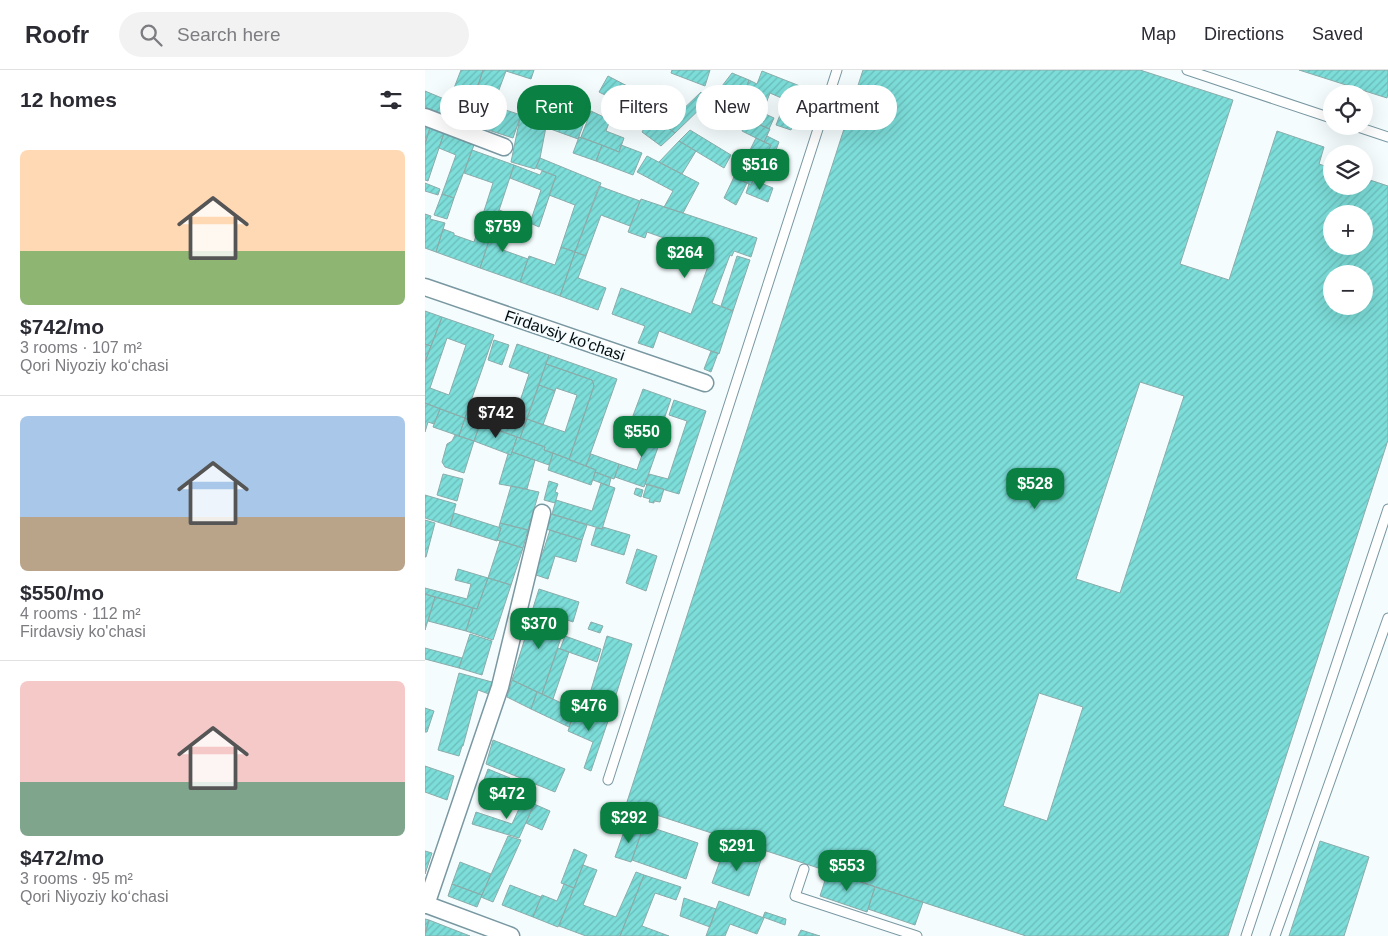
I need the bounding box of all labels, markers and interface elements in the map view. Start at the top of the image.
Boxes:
search box [119,12,469,57]
text: Roofr [25,21,89,48]
icon: search [137,21,165,49]
text: Search here [177,24,281,45]
text: Map [1141,24,1176,44]
text: Directions [1204,24,1284,44]
text: Saved [1312,24,1363,44]
chip: Buy [440,85,507,130]
chip: Rent [517,85,591,130]
chip: Filters [601,85,686,130]
chip: New [696,85,768,130]
chip: Apartment [778,85,897,130]
map controls [1323,85,1373,315]
button: locate [1323,85,1373,135]
icon: filters [377,86,405,114]
text: 12 homes [20,88,117,111]
button: layers [1323,145,1373,195]
pin: $516 [730,148,790,191]
text: $516 [742,156,778,173]
icon: home [168,183,258,273]
button: + [1323,205,1373,255]
pin: $759 [473,210,533,253]
text: $759 [485,218,521,235]
pin: $264 [655,236,715,279]
text: $264 [667,244,703,261]
button: − [1323,265,1373,315]
street label: Firdavsiy ko'chasi [503,307,627,364]
text: $742/mo [20,315,104,338]
text: 3 rooms · 107 m² [20,339,142,356]
text: Qori Niyoziy koʻchasi [20,357,168,374]
pin: $742 [466,396,526,439]
text: $742 [478,404,514,421]
pin: $550 [612,416,672,458]
text: $550 [624,423,660,440]
icon: home [168,448,258,538]
pin: $528 [1005,468,1065,510]
text: $528 [1017,475,1053,492]
text: $550/mo [20,581,104,604]
text: 4 rooms · 112 m² [20,605,141,622]
pin: $370 [509,608,569,650]
text: $370 [521,615,557,632]
text: Firdavsiy ko'chasi [20,623,146,640]
pin: $476 [559,690,619,732]
text: $476 [571,697,607,714]
icon: home [168,713,258,803]
pin: $472 [477,778,537,820]
text: $472 [489,785,525,802]
pin: $292 [599,802,659,844]
text: $292 [611,809,647,826]
pin: $291 [707,830,767,872]
text: $291 [719,837,755,854]
text: $472/mo [20,846,104,869]
pin: $553 [817,850,877,892]
text: $553 [829,857,865,874]
text: 3 rooms · 95 m² [20,870,133,887]
text: Qori Niyoziy koʻchasi [20,888,168,905]

